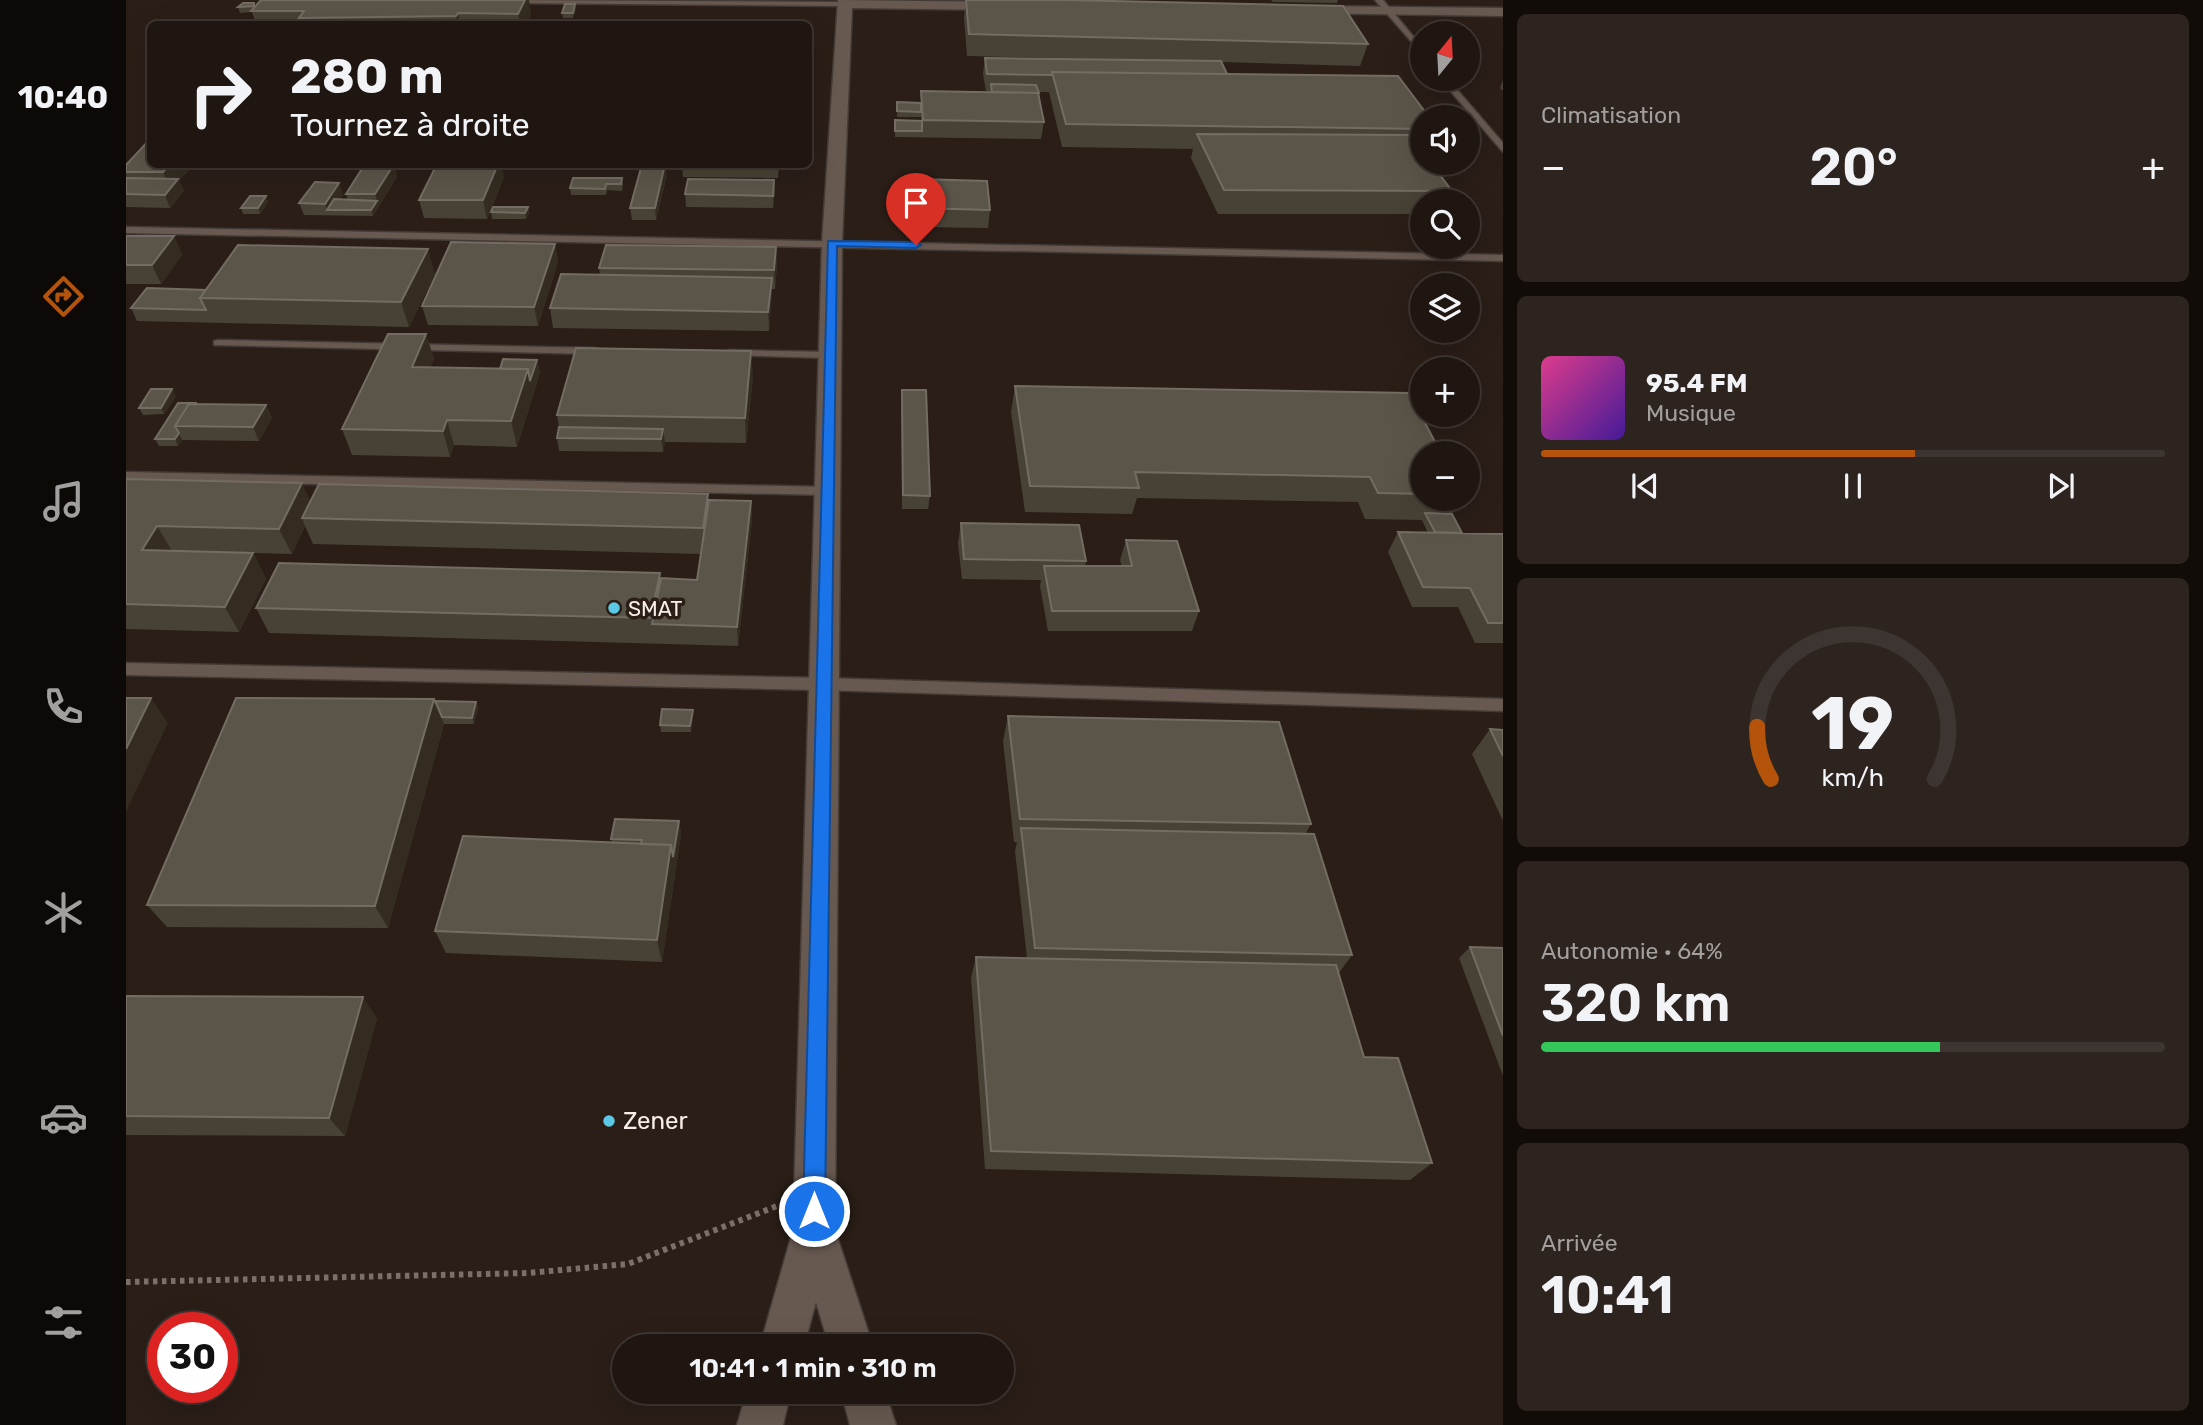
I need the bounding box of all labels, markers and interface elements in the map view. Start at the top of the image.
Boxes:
north arrow [1410,21,1480,91]
map controls [1410,21,1480,511]
text: 280 m [290,47,444,105]
icon: right [175,49,266,140]
text: 10:40 [18,78,108,116]
text: Climatisation [1541,101,1681,129]
button: sound [1410,105,1480,175]
text: Tournez à droite [290,106,530,144]
text: 20° [1809,136,1898,198]
text: − [1541,144,1566,190]
text: + [2141,144,2165,190]
pin [886,173,946,245]
icon: arrive [897,184,935,222]
button: search [1410,189,1480,259]
icon: directions [39,272,88,321]
button: layers [1410,273,1480,343]
button: + [1410,357,1480,427]
text: 95.4 FM [1646,368,1747,399]
text: Musique [1646,399,1736,427]
button: − [1410,441,1480,511]
icon: previous [1626,467,1664,505]
icon: pause [1834,467,1872,505]
icon: next [2042,467,2080,505]
icon: music [39,477,88,526]
place label: SMAT [628,596,682,621]
marker: SMAT [606,600,622,616]
text: 19 [1812,681,1894,767]
icon: phone [39,682,88,731]
text: km/h [1822,762,1884,791]
icon: climate [39,888,88,937]
text: Autonomie · 64% [1541,937,1723,965]
text: 320 km [1541,972,1730,1034]
icon: car [39,1093,88,1142]
place label: Zener [623,1107,688,1135]
marker: Zener [601,1113,617,1129]
position arrow [777,1174,851,1248]
text: Arrivée [1541,1229,1618,1257]
text: 10:41 [1541,1264,1674,1326]
icon: filters [39,1298,88,1347]
speed limit sign: 30 [147,1312,238,1403]
text: 10:41 · 1 min · 310 m [689,1353,937,1384]

